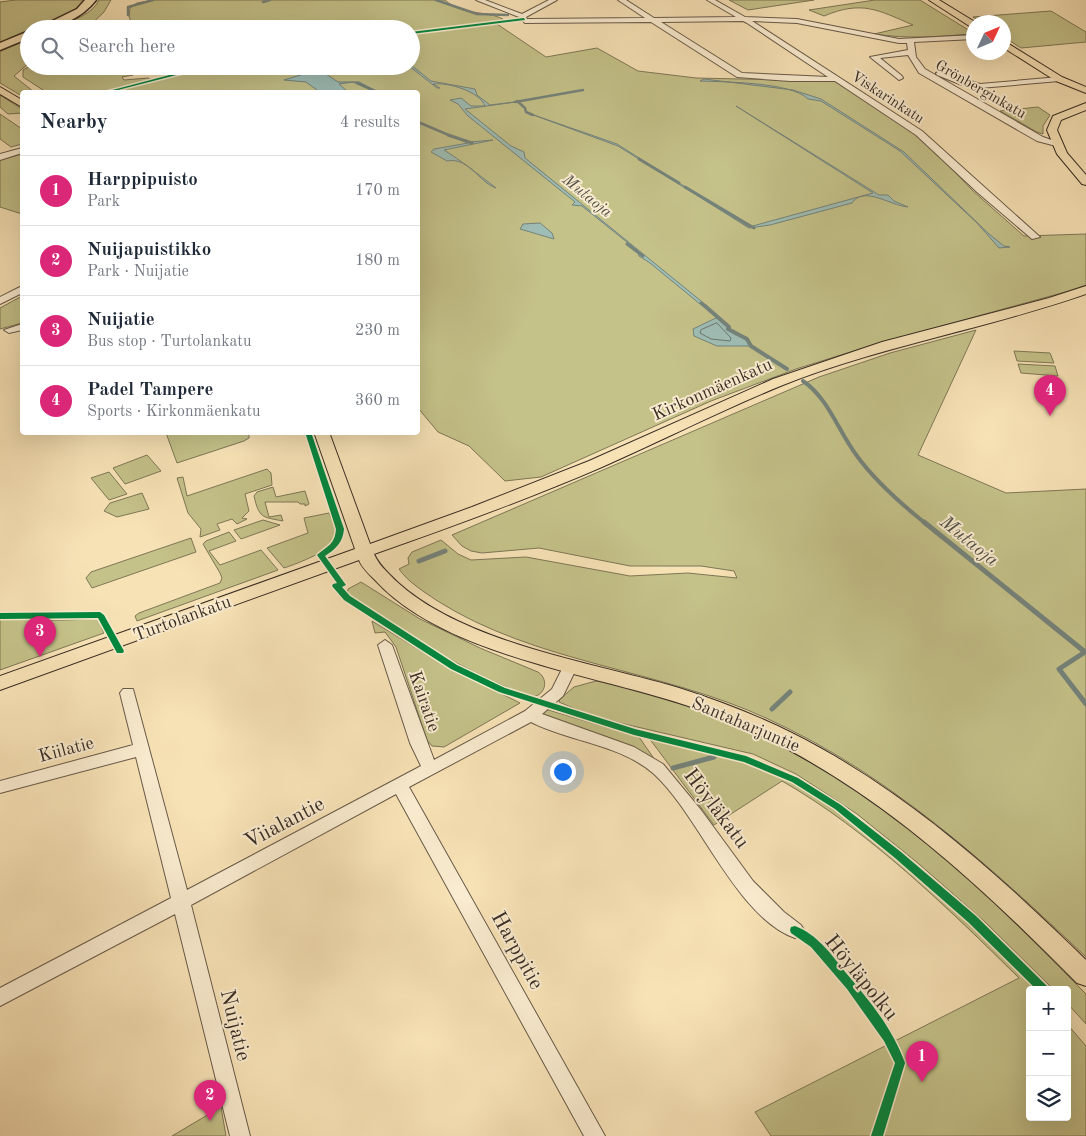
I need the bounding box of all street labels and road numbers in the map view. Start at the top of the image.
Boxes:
street label: Grönberginkatu [932,58,1028,122]
street label: Viskarinkatu [848,69,926,127]
street label: Kirkonmäenkatu [650,355,775,424]
street label: Turtolankatu [131,593,234,645]
street label: Kairatie [405,669,443,734]
street label: Santaharjuntie [689,694,802,756]
street label: Kiilatie [37,734,96,766]
street label: Höyläkatu [679,765,752,853]
street label: Viialantie [241,794,328,853]
street label: Harppitie [487,908,547,993]
street label: Höyläpolku [820,931,901,1025]
street label: Nuijatie [216,987,254,1063]

